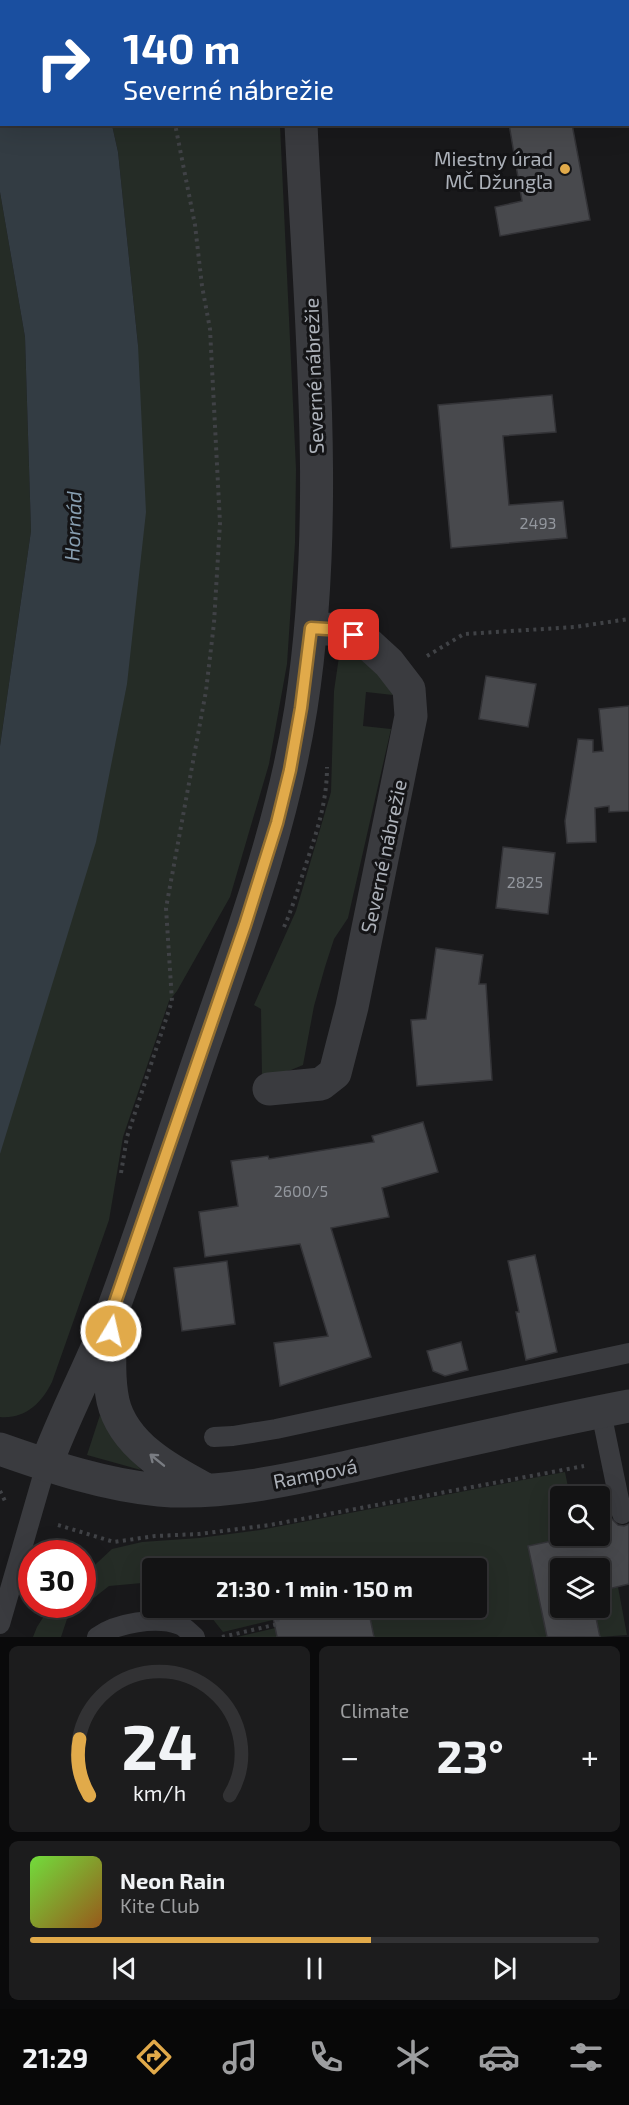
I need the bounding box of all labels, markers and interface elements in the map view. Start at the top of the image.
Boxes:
text: 140 m [123,22,240,72]
icon: right [24,24,102,102]
text: Severné nábrežie [123,73,334,105]
place label: Miestny úrad MČ Džungľa [434,146,553,193]
marker: Miestny úrad MČ Džungľa [558,162,572,176]
street label: Severné nábrežie [298,297,328,455]
water label: Hornád [58,490,86,562]
house number: 2493 [520,513,556,532]
pin [328,609,379,660]
icon: arrive [337,618,370,651]
street label: Severné nábrežie [355,777,411,935]
house number: 2825 [507,872,543,891]
house number: 2600/5 [274,1181,328,1200]
position arrow [79,1299,143,1363]
street label: Rampová [271,1453,359,1493]
one-way arrow [149,1454,165,1467]
map controls [550,1486,610,1618]
button: search [550,1486,610,1546]
speed limit sign: 30 [18,1540,96,1618]
button: layers [550,1558,610,1618]
text: 21:30 · 1 min · 150 m [216,1575,413,1601]
text: Climate [340,1698,409,1722]
text: 24 [121,1708,197,1783]
text: 23° [436,1728,504,1782]
text: − [340,1736,359,1776]
text: + [581,1736,599,1776]
text: km/h [133,1780,186,1805]
text: Neon Rain [120,1867,225,1893]
text: Kite Club [120,1893,200,1917]
icon: previous [108,1952,141,1985]
icon: pause [298,1952,331,1985]
icon: next [488,1952,521,1985]
icon: directions [133,2036,175,2078]
icon: music [219,2036,261,2078]
icon: phone [305,2036,347,2078]
icon: climate [392,2036,434,2078]
icon: car [478,2036,520,2078]
icon: filters [565,2036,607,2078]
text: 21:29 [22,2041,88,2073]

